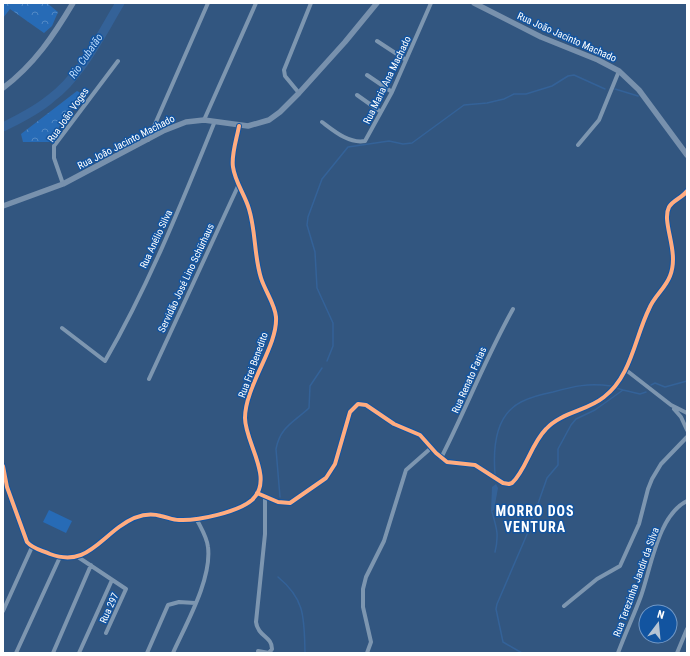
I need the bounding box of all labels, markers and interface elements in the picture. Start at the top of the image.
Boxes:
street label: Rua João Jacinto Machado [516,10,618,64]
water label: Rio Cubatão [66,31,106,81]
street label: Rua Maria Ana Machado [361,34,413,126]
street label: Rua João Voges [45,85,91,144]
street label: Rua João Jacinto Machado [76,113,176,171]
street label: Rua Anélio Silva [138,208,174,270]
street label: Servidão José Lino Schürhaus [156,221,216,334]
street label: Rua Frei Benedito [236,331,270,399]
street label: Rua Renato Farias [450,345,489,415]
district label: MORRO DOS VENTURA [495,503,575,535]
street label: Rua Terezinha Jandir da Silva [611,526,661,638]
street label: Rua 297 [97,591,121,625]
north arrow [638,604,678,644]
text: N [656,608,666,622]

